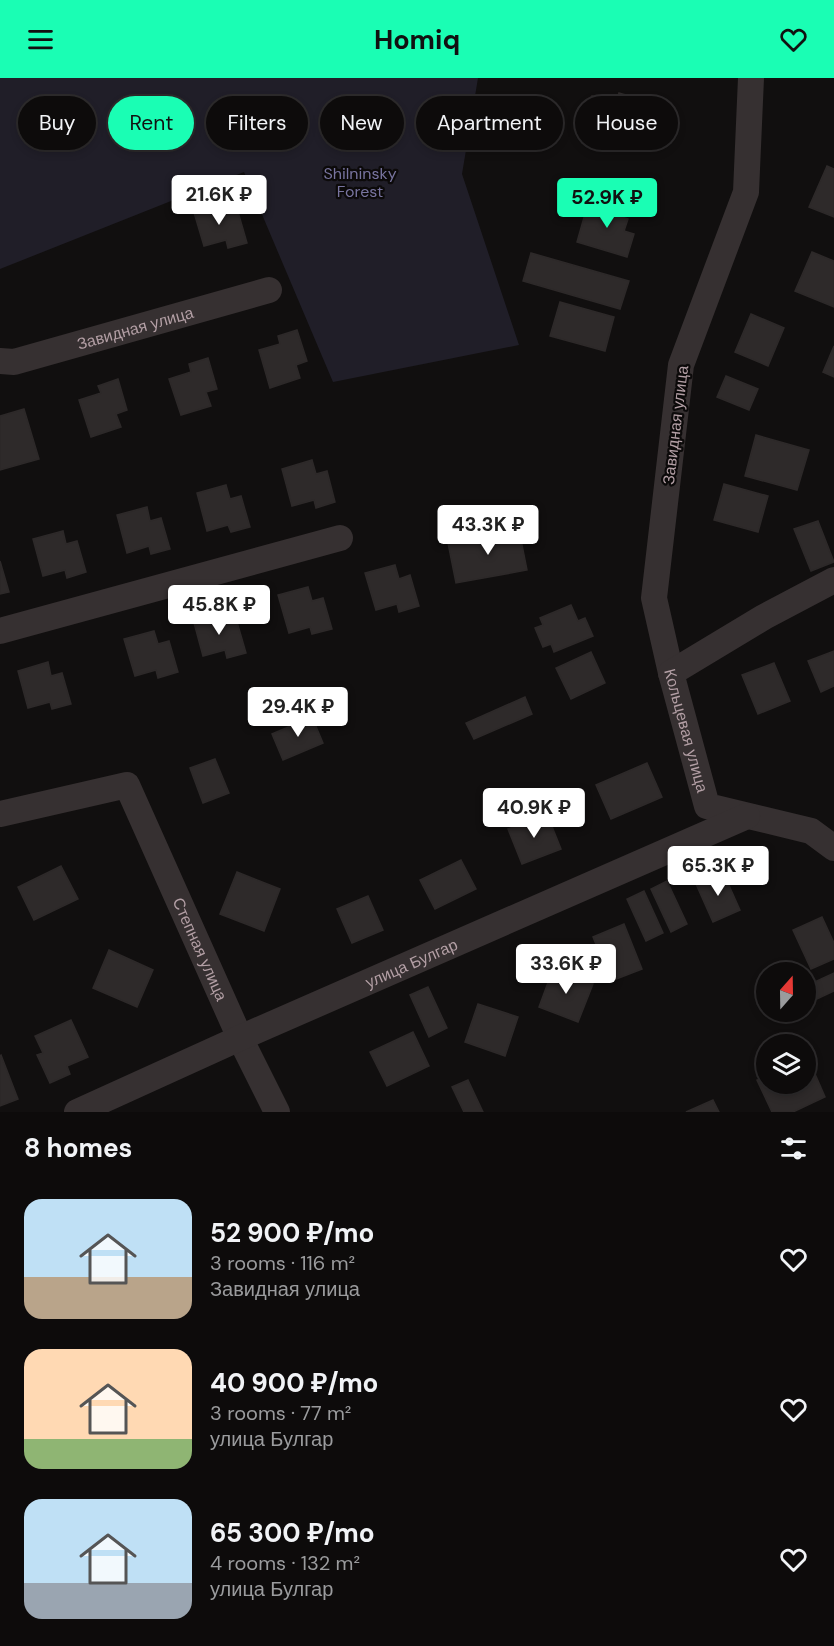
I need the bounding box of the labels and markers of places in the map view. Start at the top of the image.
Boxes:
pin: 21.6K ₽ [164,175,274,226]
pin: 52.9K ₽ [552,178,662,229]
pin: 43.3K ₽ [433,505,543,556]
pin: 45.8K ₽ [164,585,274,636]
pin: 29.4K ₽ [243,687,353,738]
pin: 40.9K ₽ [479,788,589,839]
pin: 65.3K ₽ [663,846,773,897]
pin: 33.6K ₽ [511,944,621,995]

